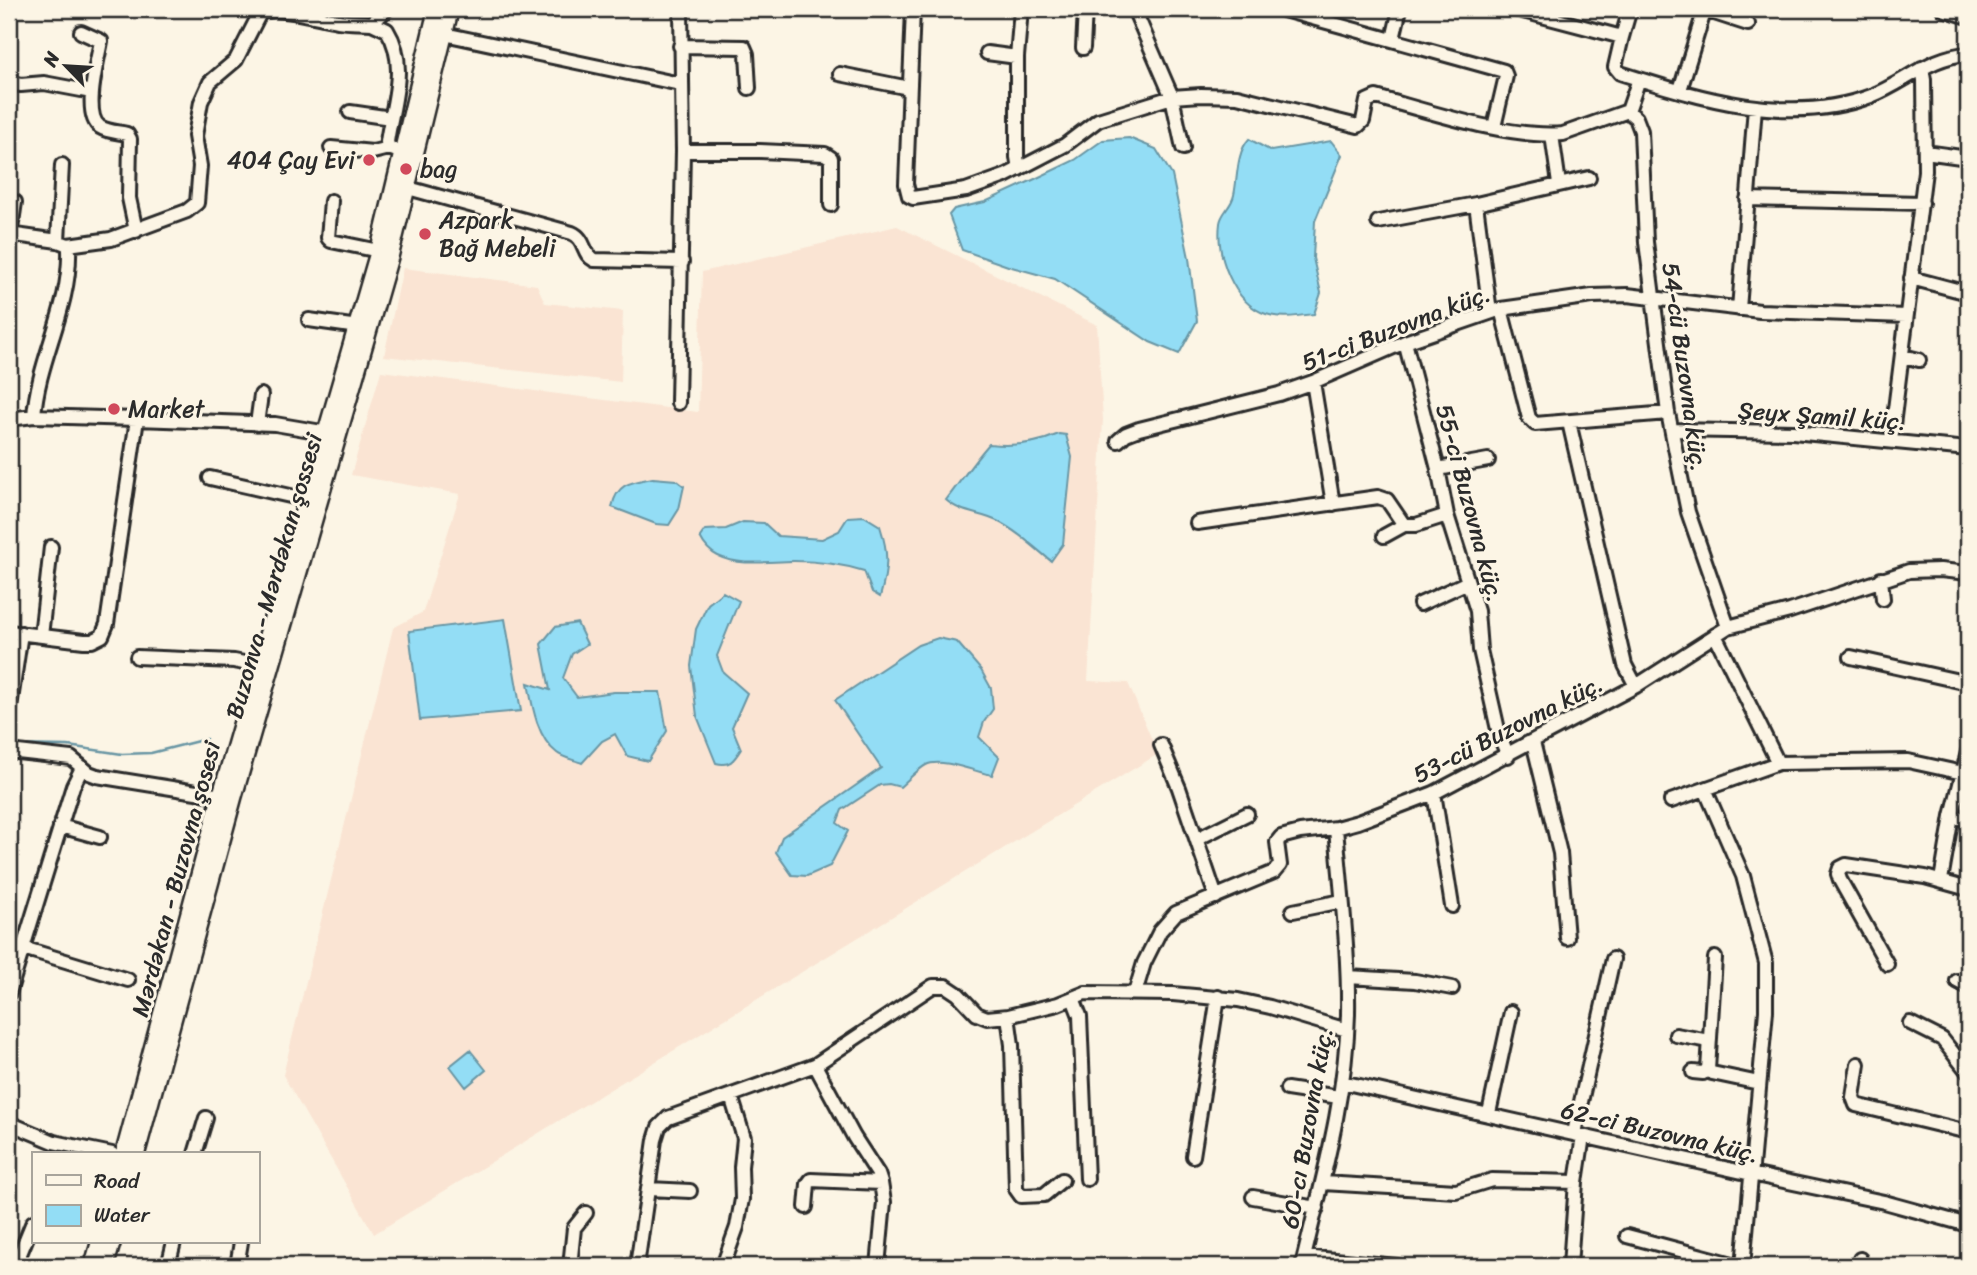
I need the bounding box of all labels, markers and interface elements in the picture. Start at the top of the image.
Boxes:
north arrow [32,32,102,102]
text: N [33,45,69,73]
place label: 404 Çay Evi [227,139,356,181]
place label: bag [420,148,457,190]
marker: 404 Çay Evi [361,152,377,168]
marker: bag [398,161,414,177]
place label: Azpark Bağ Mebeli [438,199,557,269]
marker: Azpark Bağ Mebeli [417,226,433,242]
street label: 54-cü Buzovna küç. [1650,260,1720,474]
street label: 51-ci Buzovna küç. [1295,273,1497,383]
place label: Market [128,388,206,430]
street label: Şeyx Şamil küç. [1737,389,1907,443]
street label: 55-ci Buzovna küç. [1423,399,1517,607]
marker: Market [106,401,122,417]
street label: Buzonva - Mərdəkan şossesi [213,427,335,724]
street label: 53-cü Buzovna küç. [1405,663,1611,795]
street label: Mərdəkan - Buzovna şosesi [119,735,233,1022]
street label: 60-cı Buzovna küç. [1269,1024,1345,1232]
street label: 62-ci Buzovna küç. [1557,1089,1763,1175]
legend [32,1152,259,1244]
text: Road [94,1162,141,1200]
text: Water [94,1196,151,1234]

